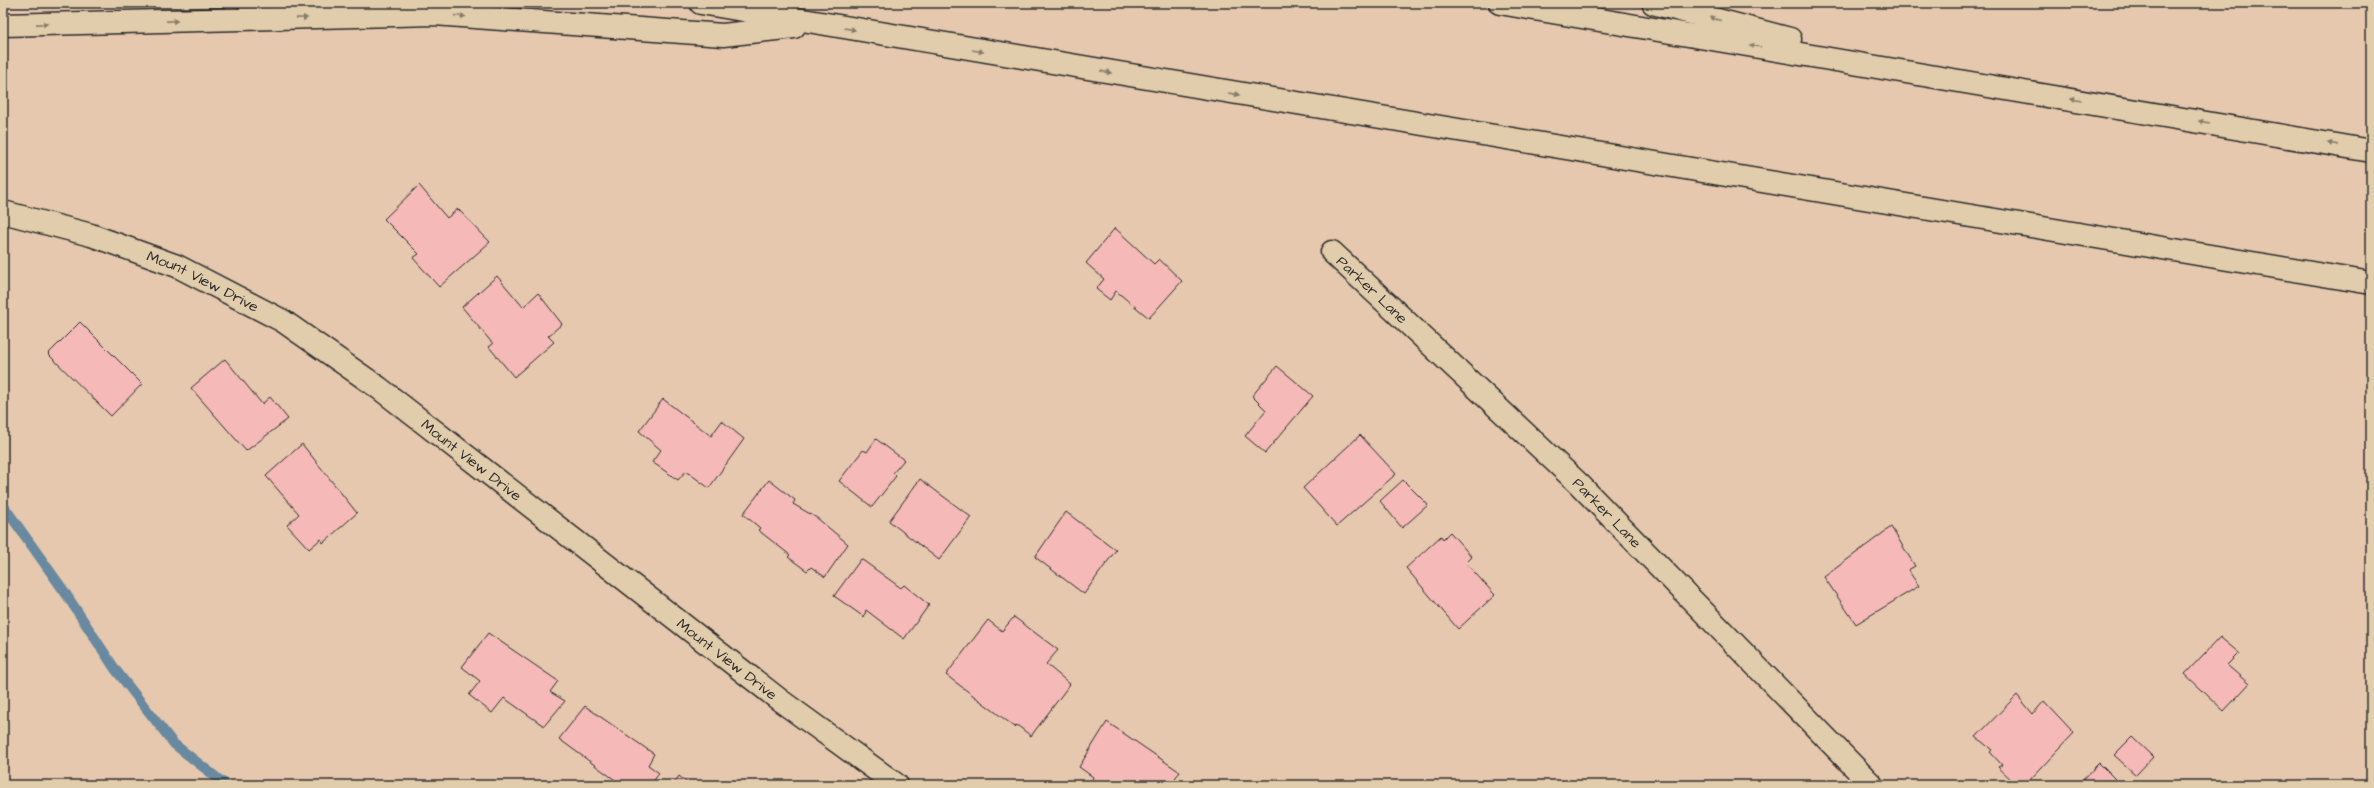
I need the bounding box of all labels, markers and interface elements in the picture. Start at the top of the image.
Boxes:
one-way arrow [454,13,466,20]
one-way arrow [296,14,308,21]
one-way arrow [1709,16,1721,22]
one-way arrow [166,18,179,24]
one-way arrow [36,21,49,27]
one-way arrow [843,26,856,32]
one-way arrow [1749,43,1761,49]
one-way arrow [972,48,984,54]
one-way arrow [1100,69,1112,75]
one-way arrow [1228,91,1240,97]
one-way arrow [2070,97,2082,103]
one-way arrow [2198,119,2211,125]
one-way arrow [2326,141,2339,147]
street label: Mount View Drive [144,245,262,317]
street label: Parker Lane [1332,251,1412,328]
street label: Mount View Drive [417,414,526,506]
street label: Parker Lane [1568,473,1646,553]
street label: Mount View Drive [672,613,782,705]

